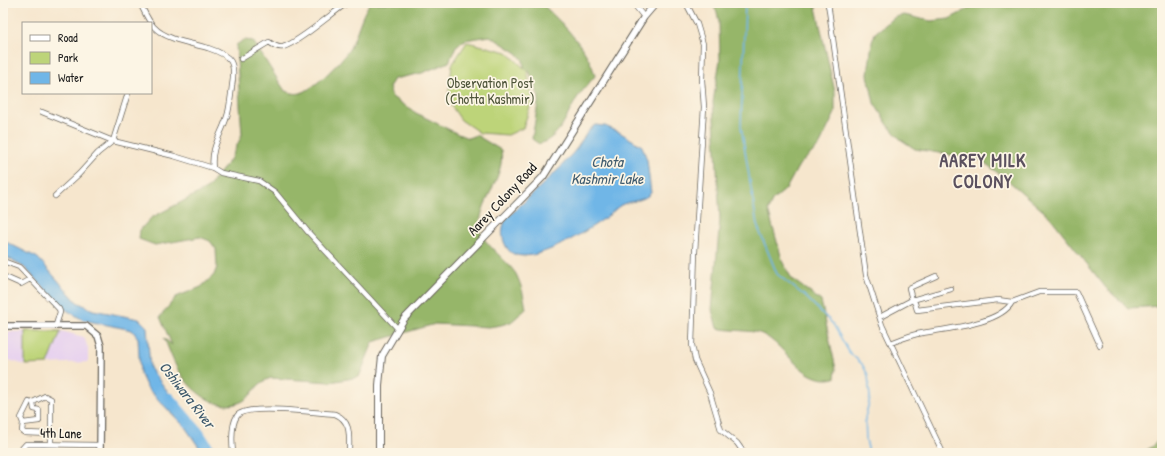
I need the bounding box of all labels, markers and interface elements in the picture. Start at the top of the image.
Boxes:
legend [22,22,152,94]
text: Road [58,29,78,46]
text: Park [58,49,78,66]
text: Water [58,69,84,86]
park label: Observation Post (Chotta Kashmir) [445,73,535,108]
district label: AAREY MILK COLONY [940,148,1026,194]
water label: Chota Kashmir Lake [571,151,644,189]
street label: Aarey Colony Road [463,158,542,240]
water label: Oshiwara River [155,357,222,434]
street label: 4th Lane [40,423,82,442]

